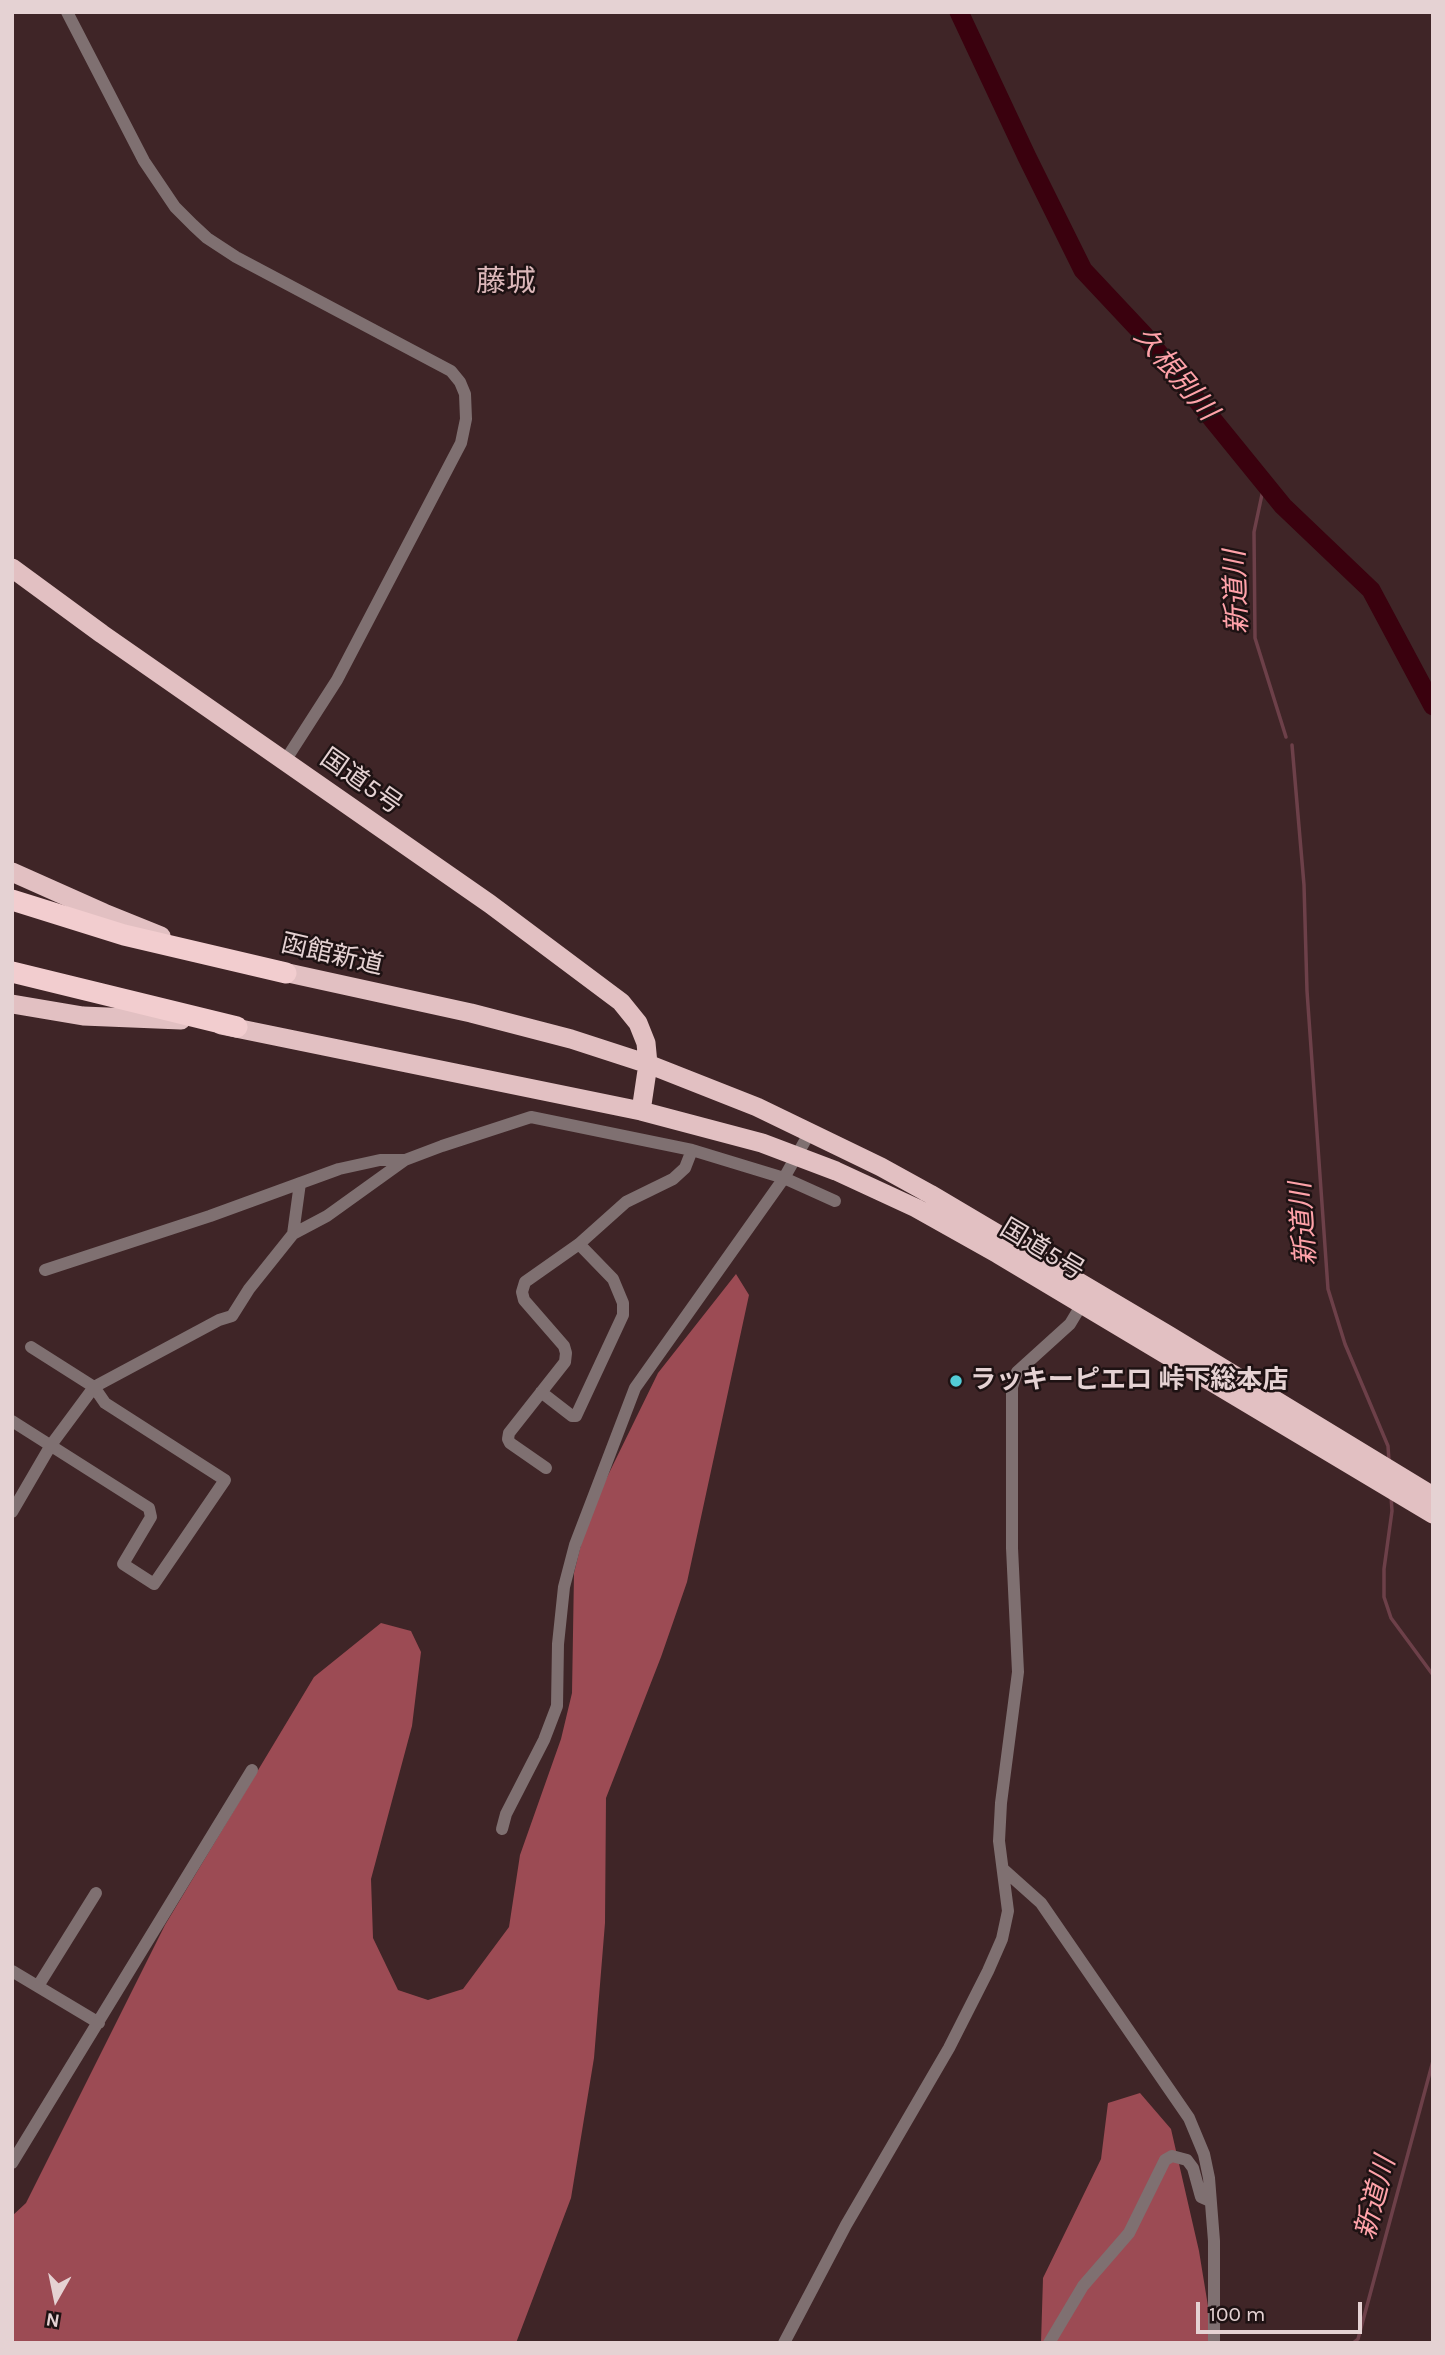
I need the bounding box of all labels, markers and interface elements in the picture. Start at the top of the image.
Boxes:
district label: 藤城 [476,264,536,300]
water label: 久根別川 [1126,320,1224,428]
water label: 新道川 [1219,549,1255,635]
street label: 国道5号 [314,743,408,821]
street label: 函館新道 [278,928,386,982]
water label: 新道川 [1284,1181,1324,1267]
street label: 国道5号 [994,1213,1090,1287]
place label: ラッキーピエロ 峠下総本店 [970,1365,1289,1397]
marker: ラッキーピエロ 峠下総本店 [948,1373,964,1389]
water label: 新道川 [1349,2153,1403,2243]
north arrow [21,2264,91,2334]
scale bar [1200,2288,1366,2332]
text: 100 m [1209,2302,1266,2326]
text: N [44,2308,61,2332]

